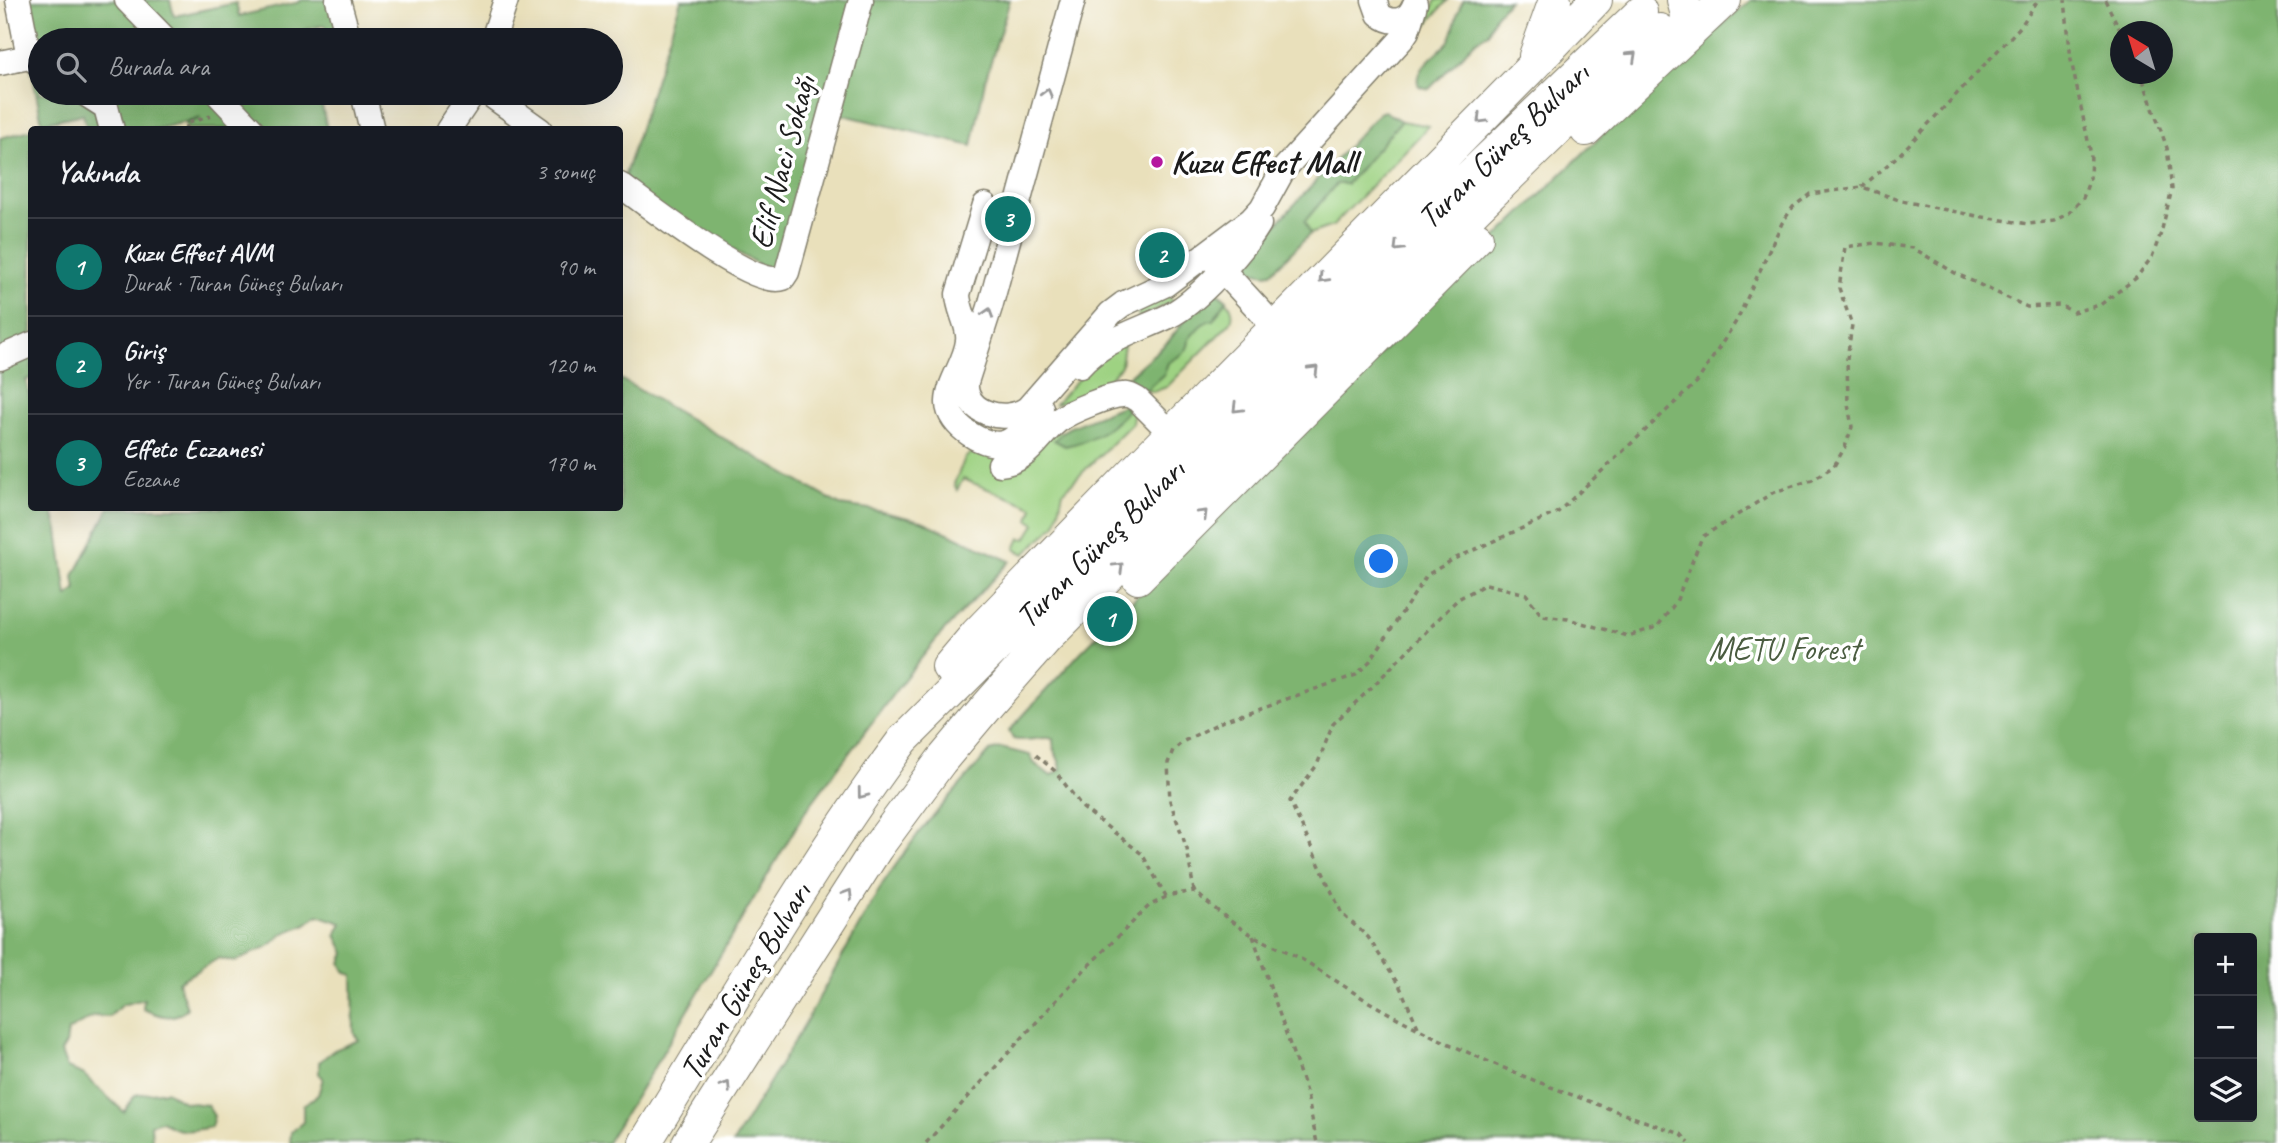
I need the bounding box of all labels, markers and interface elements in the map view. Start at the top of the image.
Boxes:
north arrow [2110,21,2173,84]
search box [28,28,623,105]
icon: search [52,48,90,86]
text: Burada ara [108,50,209,83]
street label: Turan Güneş Bulvarı [1408,51,1599,238]
one-way arrow [1624,51,1637,64]
street label: Elif Naci Sokağı [739,69,826,253]
one-way arrow [1039,88,1054,100]
one-way arrow [1477,110,1490,123]
place label: Kuzu Effect Mall [1171,141,1362,183]
text: Yakında [56,153,138,191]
marker: Kuzu Effect Mall [1149,154,1165,170]
text: 3 sonuç [536,157,595,186]
pin: 3 [985,193,1031,245]
pin: 2 [1139,229,1185,281]
text: Kuzu Effect AVM [123,236,272,269]
one-way arrow [1394,239,1406,251]
text: 1 [74,253,84,282]
text: 90 m [556,253,595,282]
text: Durak · Turan Güneş Bulvarı [123,269,342,298]
one-way arrow [1318,270,1331,283]
one-way arrow [980,307,994,320]
text: Giriş [123,334,165,367]
text: 2 [74,351,84,380]
text: 120 m [546,351,595,380]
one-way arrow [1305,366,1318,379]
text: Yer · Turan Güneş Bulvarı [123,367,320,396]
one-way arrow [1232,399,1245,412]
text: Effetc Eczanesi [123,432,262,465]
street label: Turan Güneş Bulvarı [1006,448,1195,637]
text: 3 [74,449,84,478]
text: 170 m [546,449,595,478]
text: Eczane [123,465,178,494]
one-way arrow [1195,509,1208,522]
your location [1364,544,1398,578]
one-way arrow [1111,562,1124,575]
pin: 1 [1087,593,1133,645]
park label: METU Forest [1708,628,1864,670]
one-way arrow [858,787,871,799]
street label: Turan Güneş Bulvarı [670,873,821,1087]
one-way arrow [839,889,852,902]
map controls [2194,933,2257,1122]
button: + [2194,933,2257,996]
button: − [2194,996,2257,1059]
button: layers [2194,1059,2257,1122]
one-way arrow [717,1081,730,1094]

